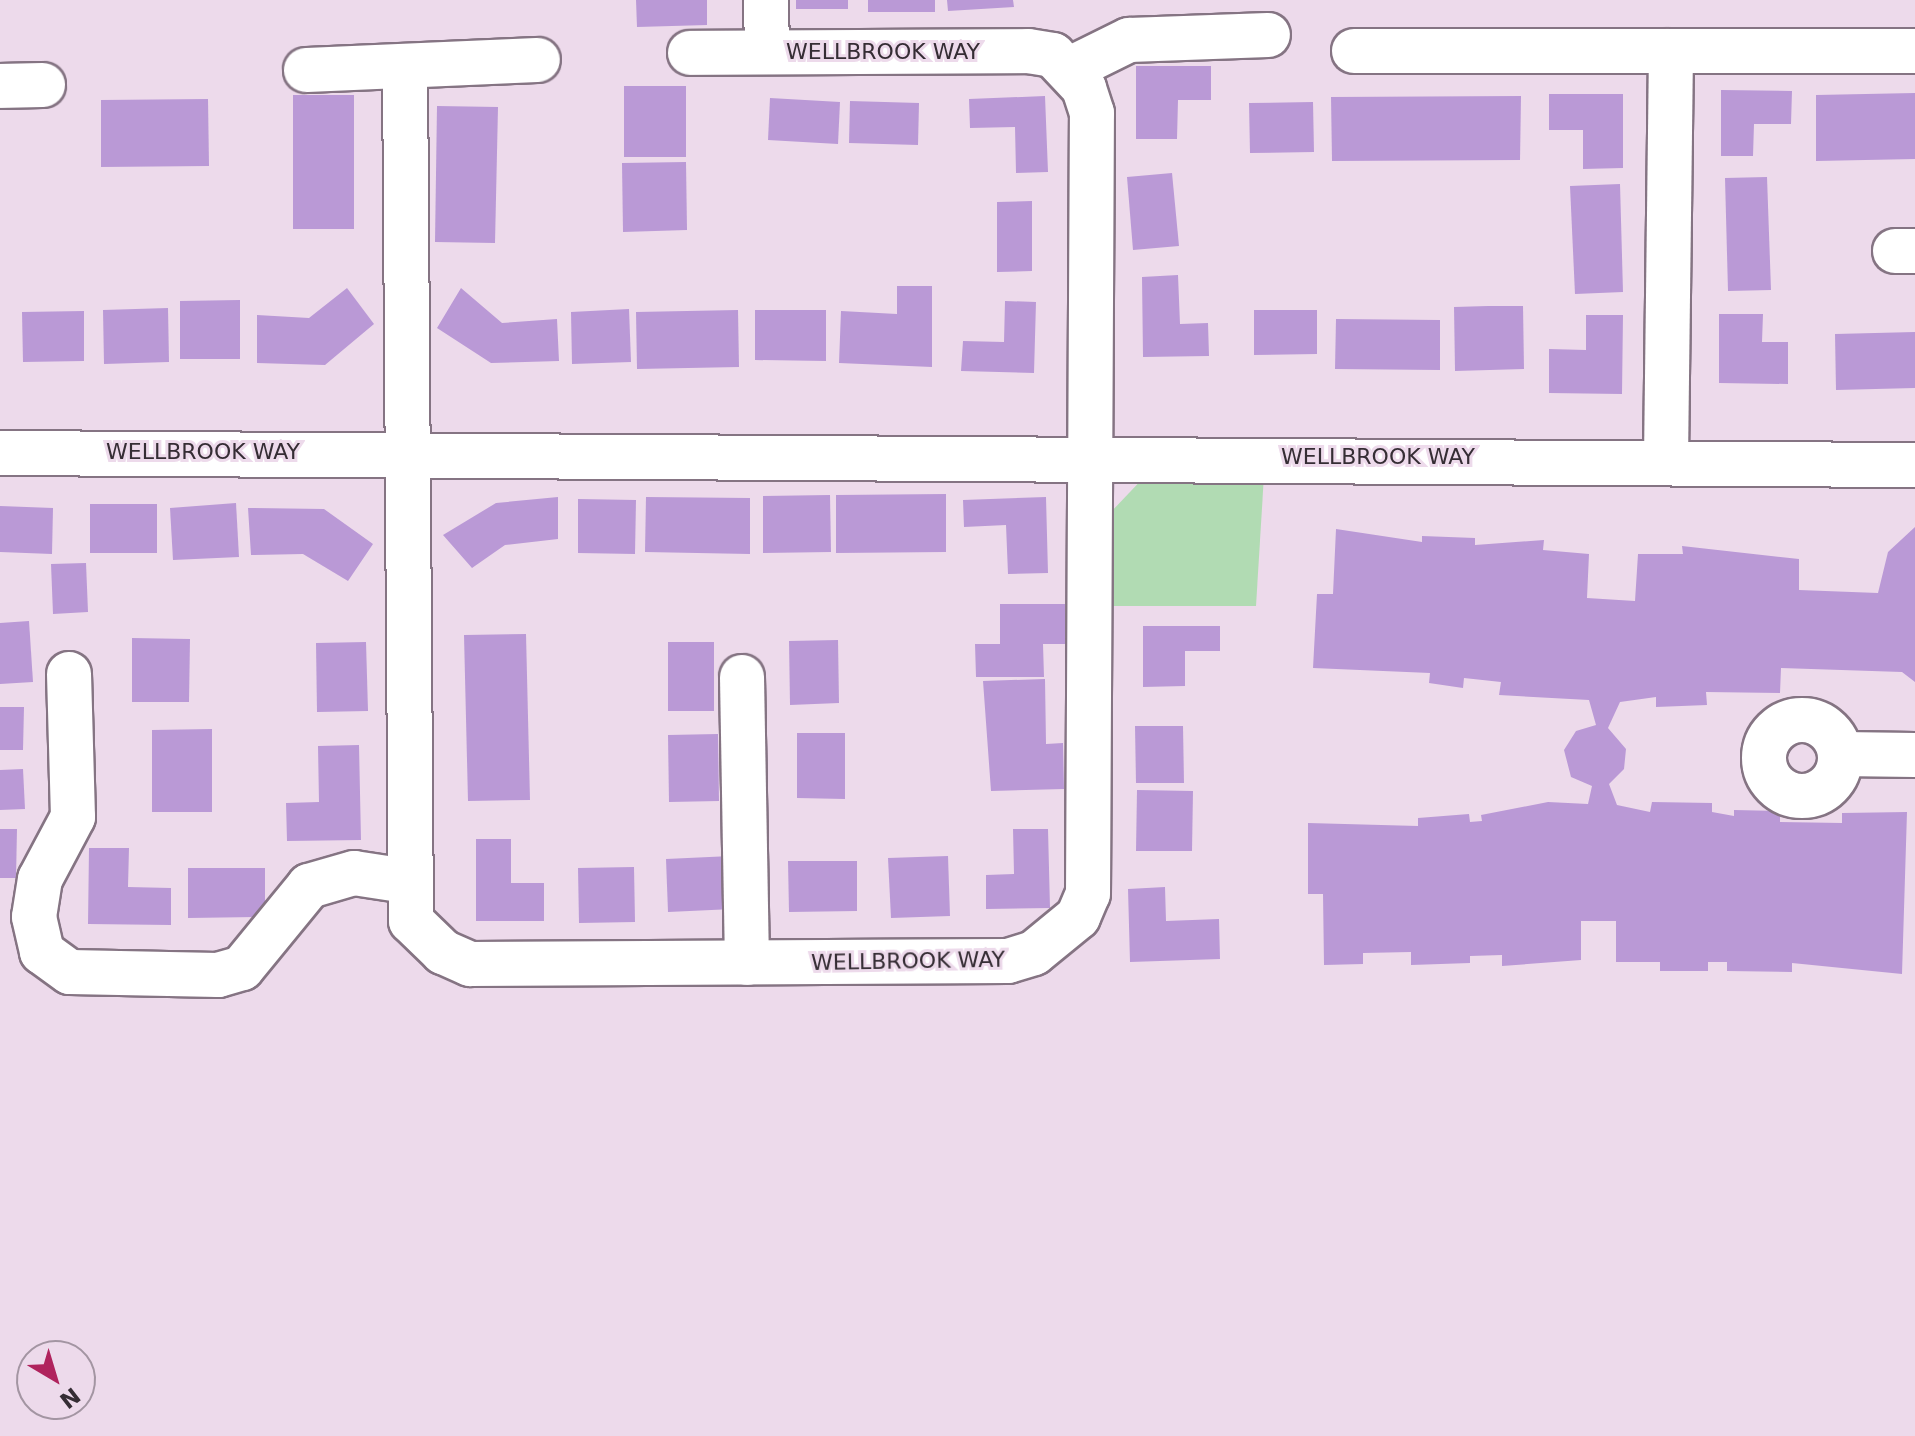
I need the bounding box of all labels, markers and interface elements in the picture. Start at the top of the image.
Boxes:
street label: WELLBROOK WAY [786,39,980,65]
street label: WELLBROOK WAY [106,439,300,465]
street label: WELLBROOK WAY [1281,444,1475,470]
street label: WELLBROOK WAY [811,946,1005,976]
north arrow [16,1340,96,1420]
text: N [55,1382,85,1413]

